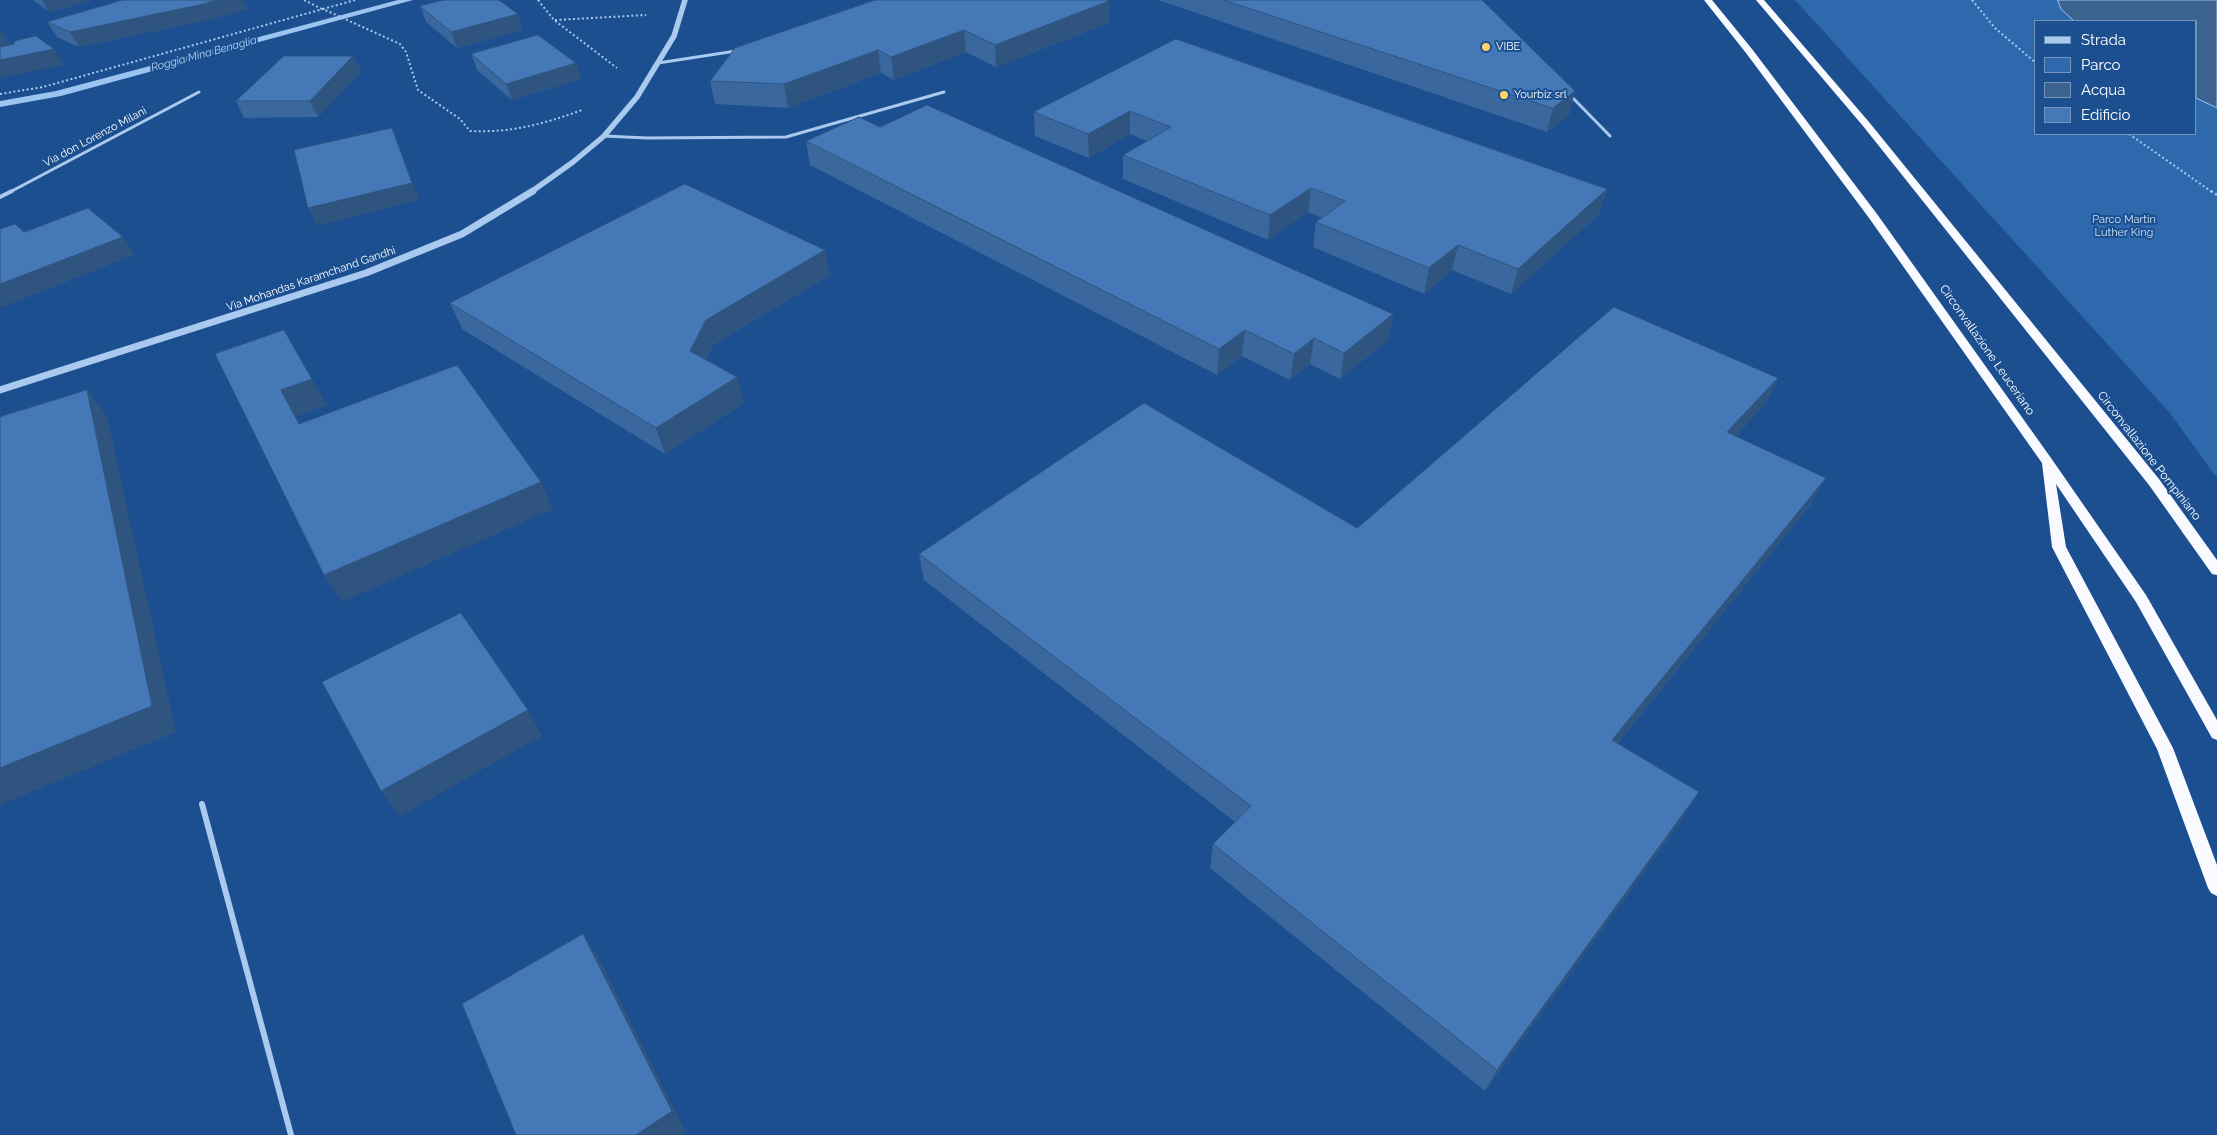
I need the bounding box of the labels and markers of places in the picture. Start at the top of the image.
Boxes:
place label: VIBE [1496,40,1520,54]
marker: VIBE [1480,41,1492,53]
place label: Yourbiz srl [1514,88,1567,102]
marker: Yourbiz srl [1498,89,1510,101]

